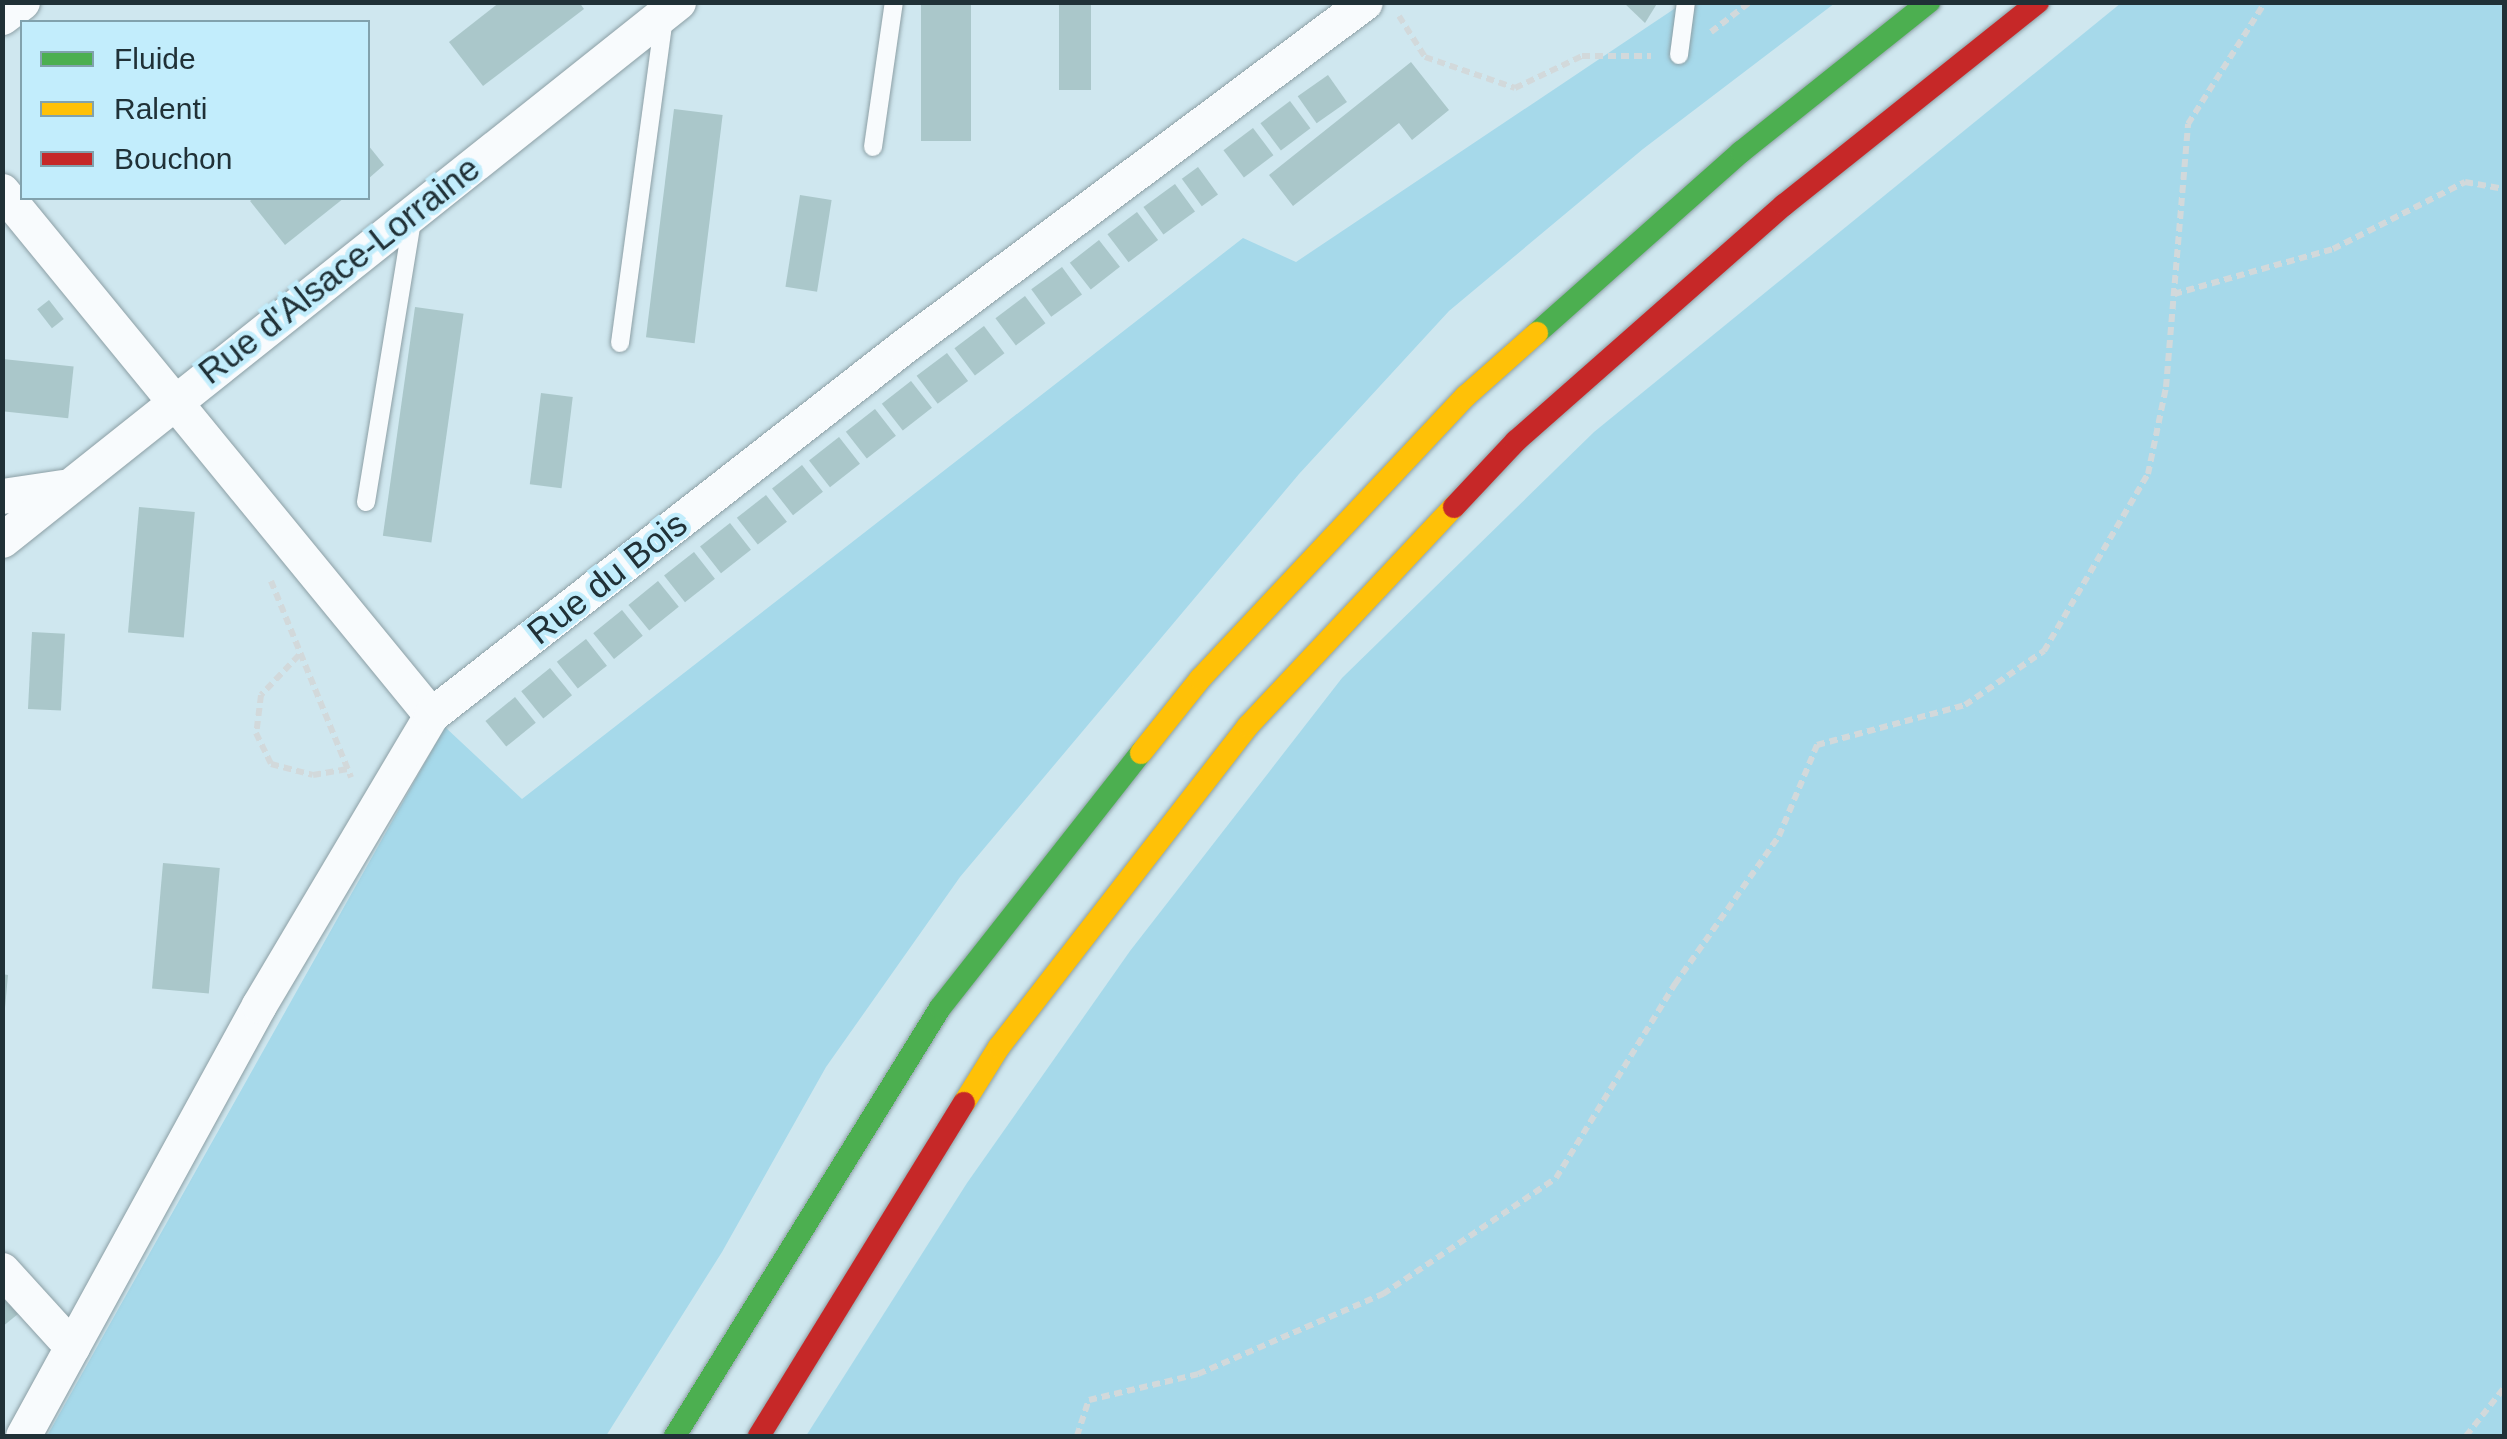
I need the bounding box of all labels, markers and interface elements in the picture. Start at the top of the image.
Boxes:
legend [20,20,370,200]
text: Fluide [114,42,196,75]
text: Ralenti [114,92,207,125]
text: Bouchon [114,142,232,175]
street label: Rue d'Alsace-Lorraine [190,147,488,393]
street label: Rue du Bois [519,503,695,653]

